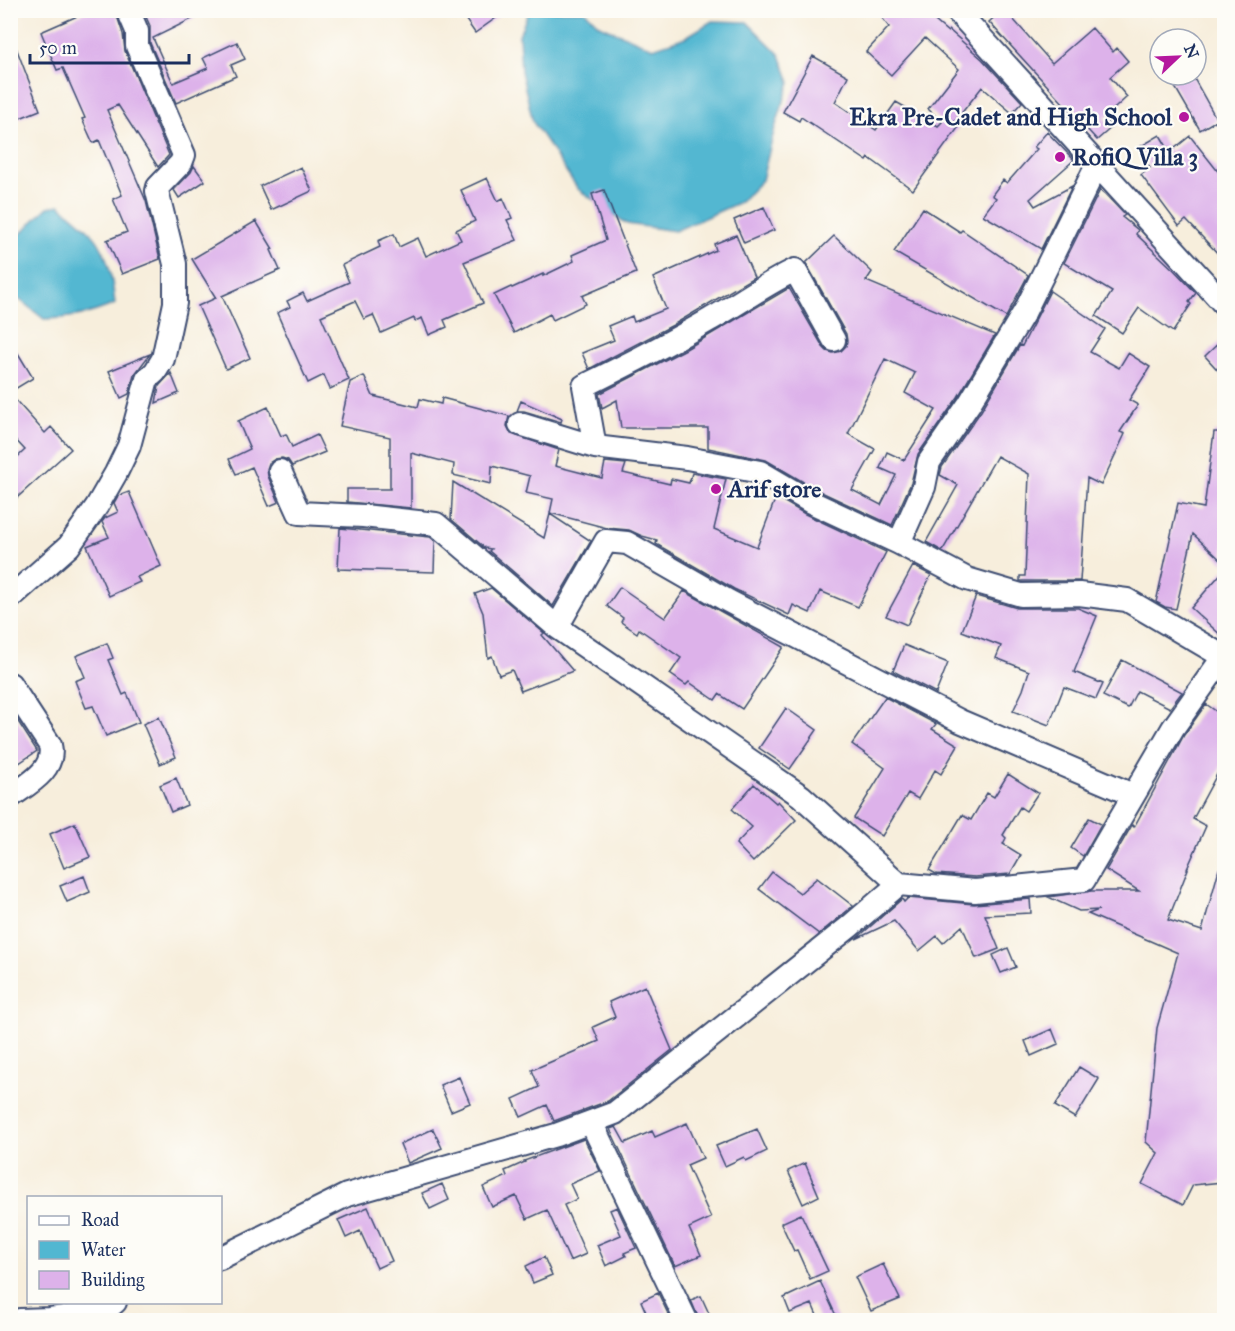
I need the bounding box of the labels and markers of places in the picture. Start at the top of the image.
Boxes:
place label: Ekra Pre-Cadet and High School [849,102,1173,132]
marker: Ekra Pre-Cadet and High School [1177,110,1191,124]
place label: RofiQ Villa 3 [1072,142,1198,172]
marker: RofiQ Villa 3 [1053,150,1067,164]
place label: Arif store [726,474,821,504]
marker: Arif store [709,482,723,496]

